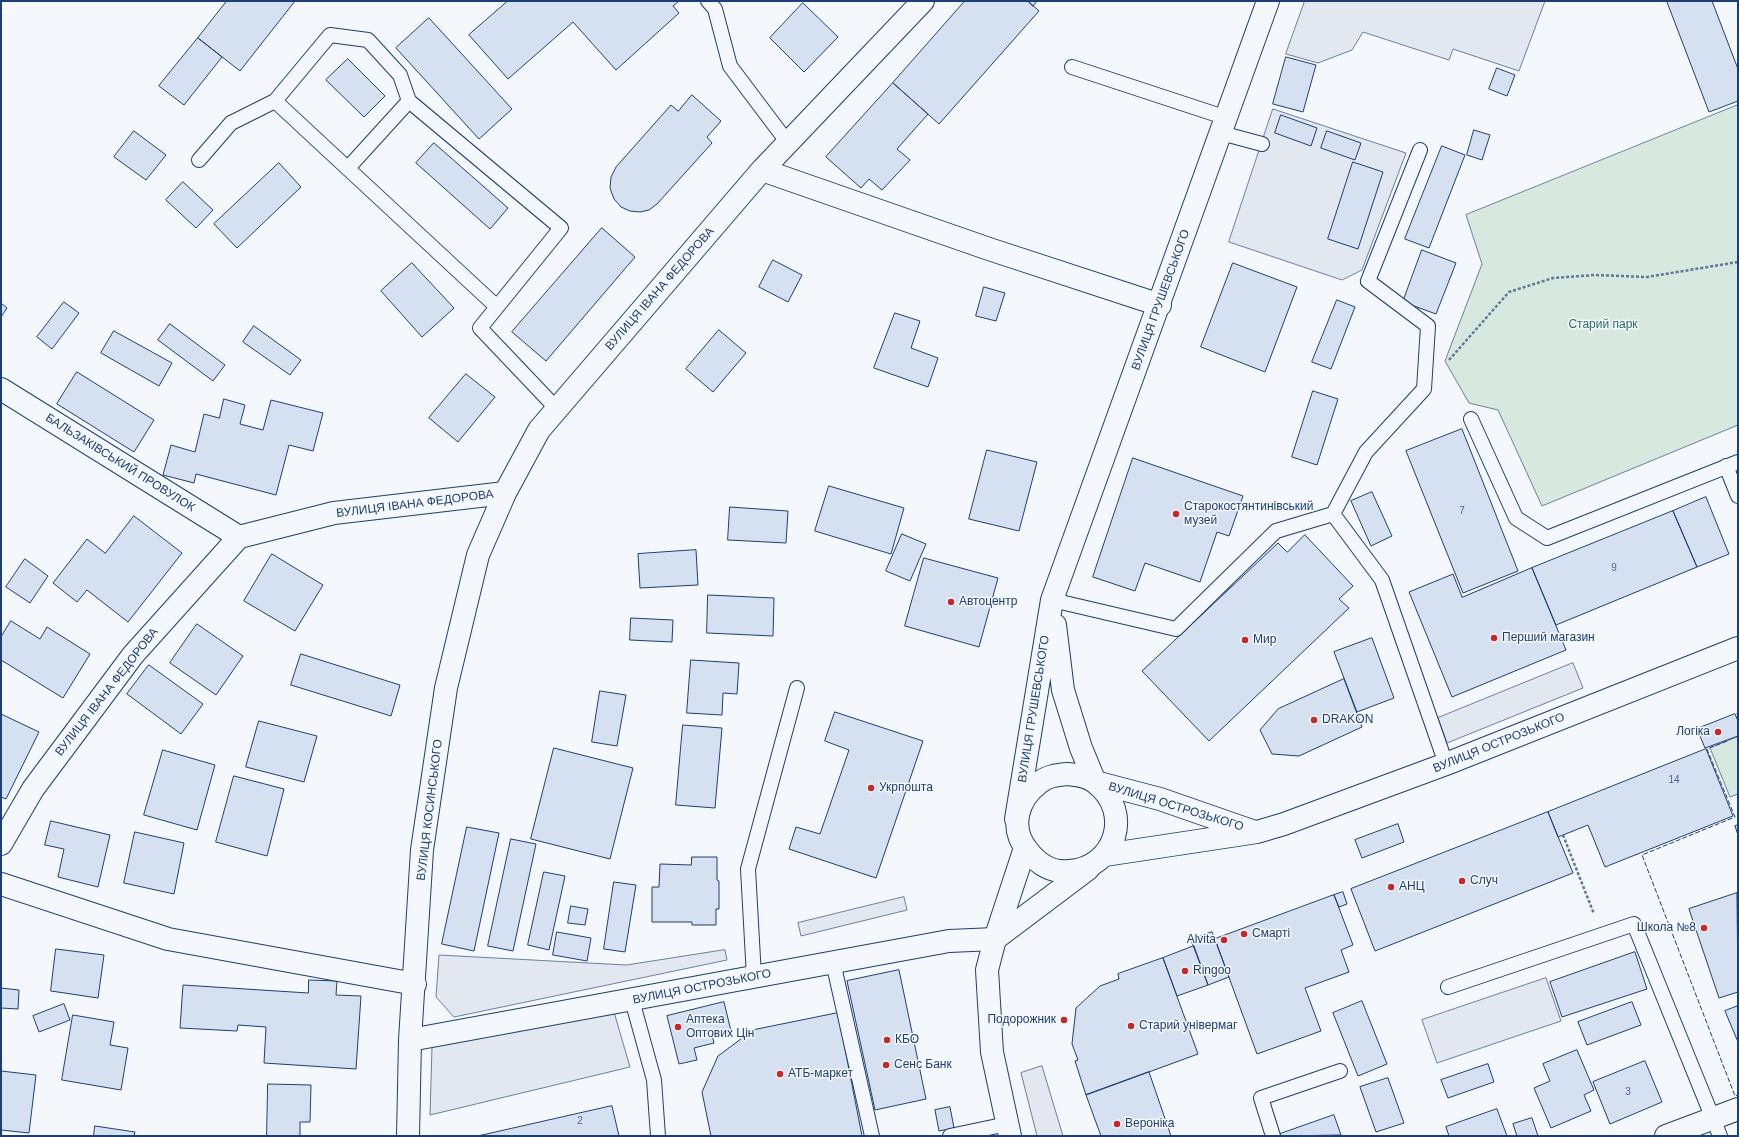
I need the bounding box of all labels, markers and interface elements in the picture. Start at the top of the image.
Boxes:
street label: ВУЛИЦЯ ІВАНА ФЕДОРОВА [603,224,717,354]
street label: ВУЛИЦЯ ГРУШЕВСЬКОГО [1129,228,1193,372]
park label: Старий парк [1568,318,1638,332]
street label: БАЛЬЗАКІВСЬКИЙ ПРОВУЛОК [43,411,197,515]
street label: ВУЛИЦЯ ІВАНА ФЕДОРОВА [336,487,494,521]
place label: Старокостянтинівський музей [1184,500,1313,528]
house number: 7 [1459,505,1465,517]
marker: Старокостянтинівський музей [1171,509,1181,519]
house number: 9 [1611,562,1617,574]
place label: Автоцентр [959,595,1017,609]
marker: Автоцентр [946,597,956,607]
street label: ВУЛИЦЯ ІВАНА ФЕДОРОВА [53,625,161,759]
place label: Перший магазин [1502,631,1595,645]
place label: Мир [1253,633,1276,647]
marker: Перший магазин [1489,633,1499,643]
street label: ВУЛИЦЯ ГРУШЕВСЬКОГО [1015,635,1053,783]
marker: Мир [1240,635,1250,645]
street label: ВУЛИЦЯ ОСТРОЗЬКОГО [1431,710,1567,776]
place label: DRAKON [1322,713,1373,727]
marker: DRAKON [1309,715,1319,725]
place label: Логіка [1676,725,1710,739]
marker: Логіка [1713,727,1723,737]
street label: ВУЛИЦЯ КОСИНСЬКОГО [414,739,446,881]
house number: 14 [1668,774,1680,786]
street label: ВУЛИЦЯ ОСТРОЗЬКОГО [1107,780,1245,834]
place label: Укрпошта [879,781,933,795]
marker: Укрпошта [866,783,876,793]
place label: Случ [1470,874,1498,888]
marker: Случ [1457,876,1467,886]
place label: АНЦ [1399,880,1425,894]
marker: АНЦ [1386,882,1396,892]
place label: Школа №8 [1637,921,1696,935]
marker: Школа №8 [1699,923,1709,933]
place label: Смарті [1252,927,1290,941]
marker: Смарті [1239,929,1249,939]
place label: Alvita [1187,933,1216,947]
marker: Alvita [1219,935,1229,945]
place label: Ringoo [1193,964,1231,978]
marker: Ringoo [1180,966,1190,976]
street label: ВУЛИЦЯ ОСТРОЗЬКОГО [632,967,772,1007]
place label: Аптека Оптових Цін [686,1013,754,1041]
place label: Подорожник [987,1013,1056,1027]
marker: Подорожник [1059,1015,1069,1025]
place label: Старий універмаг [1139,1019,1237,1033]
marker: Старий універмаг [1126,1021,1136,1031]
marker: Аптека Оптових Цін [673,1022,683,1032]
place label: КБО [895,1033,919,1047]
marker: КБО [882,1035,892,1045]
place label: Сенс Банк [894,1058,952,1072]
marker: Сенс Банк [881,1060,891,1070]
place label: АТБ-маркет [788,1067,853,1081]
marker: АТБ-маркет [775,1069,785,1079]
house number: 3 [1625,1086,1631,1098]
house number: 2 [577,1115,583,1127]
place label: Вероніка [1125,1117,1175,1131]
marker: Вероніка [1112,1119,1122,1129]

